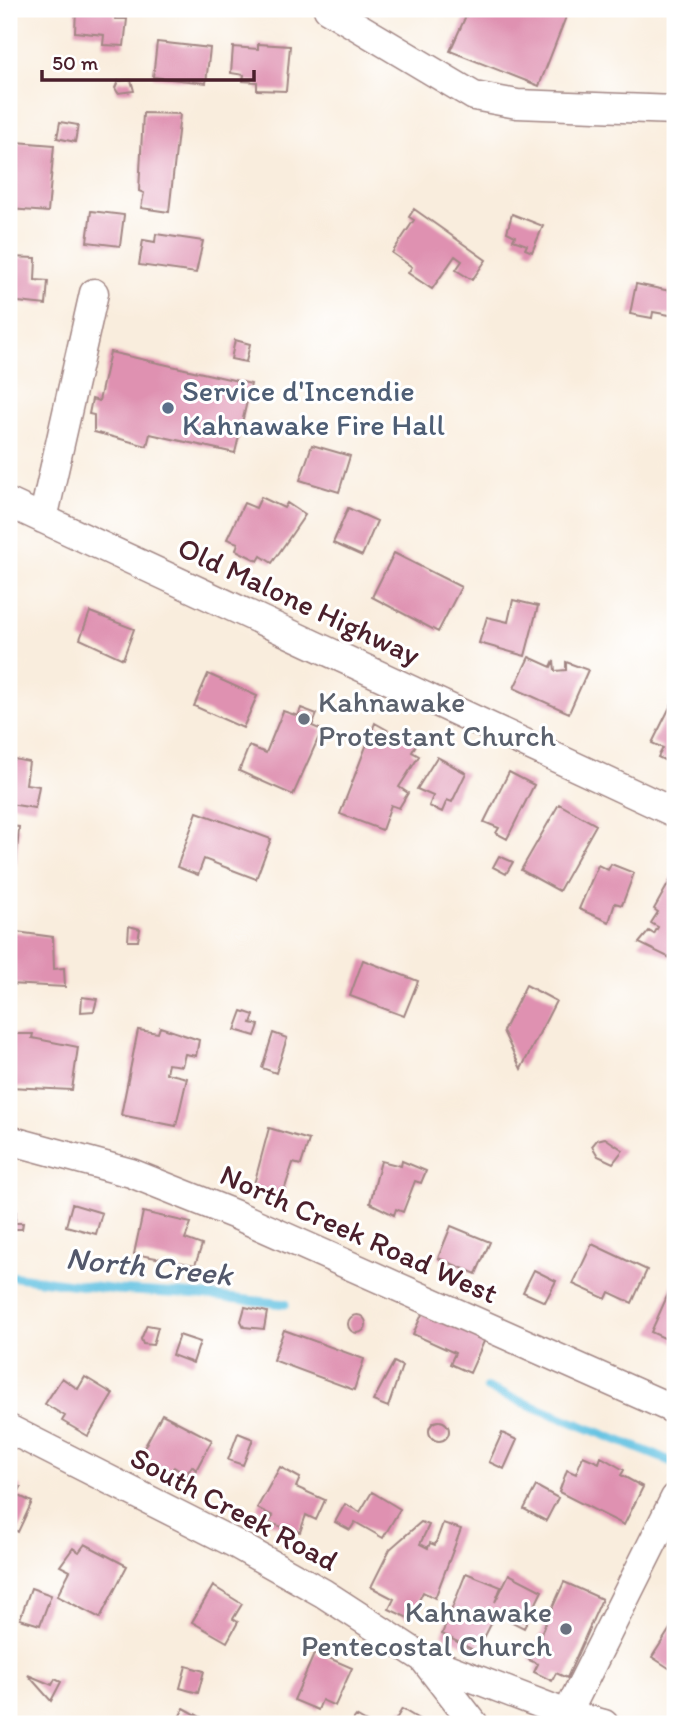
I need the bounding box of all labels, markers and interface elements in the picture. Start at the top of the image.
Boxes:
scale bar [42,38,254,82]
text: 50 m [52,50,99,75]
place label: Service d'Incendie Kahnawake Fire Hall [182,372,445,443]
marker: Service d'Incendie Kahnawake Fire Hall [160,400,176,416]
street label: Old Malone Highway [172,528,426,673]
place label: Kahnawake Protestant Church [318,683,556,754]
marker: Kahnawake Protestant Church [296,711,312,727]
street label: North Creek Road West [215,1156,504,1311]
water label: North Creek [64,1238,236,1294]
street label: South Creek Road [124,1438,344,1579]
place label: Kahnawake Pentecostal Church [301,1593,552,1664]
marker: Kahnawake Pentecostal Church [558,1621,574,1637]

